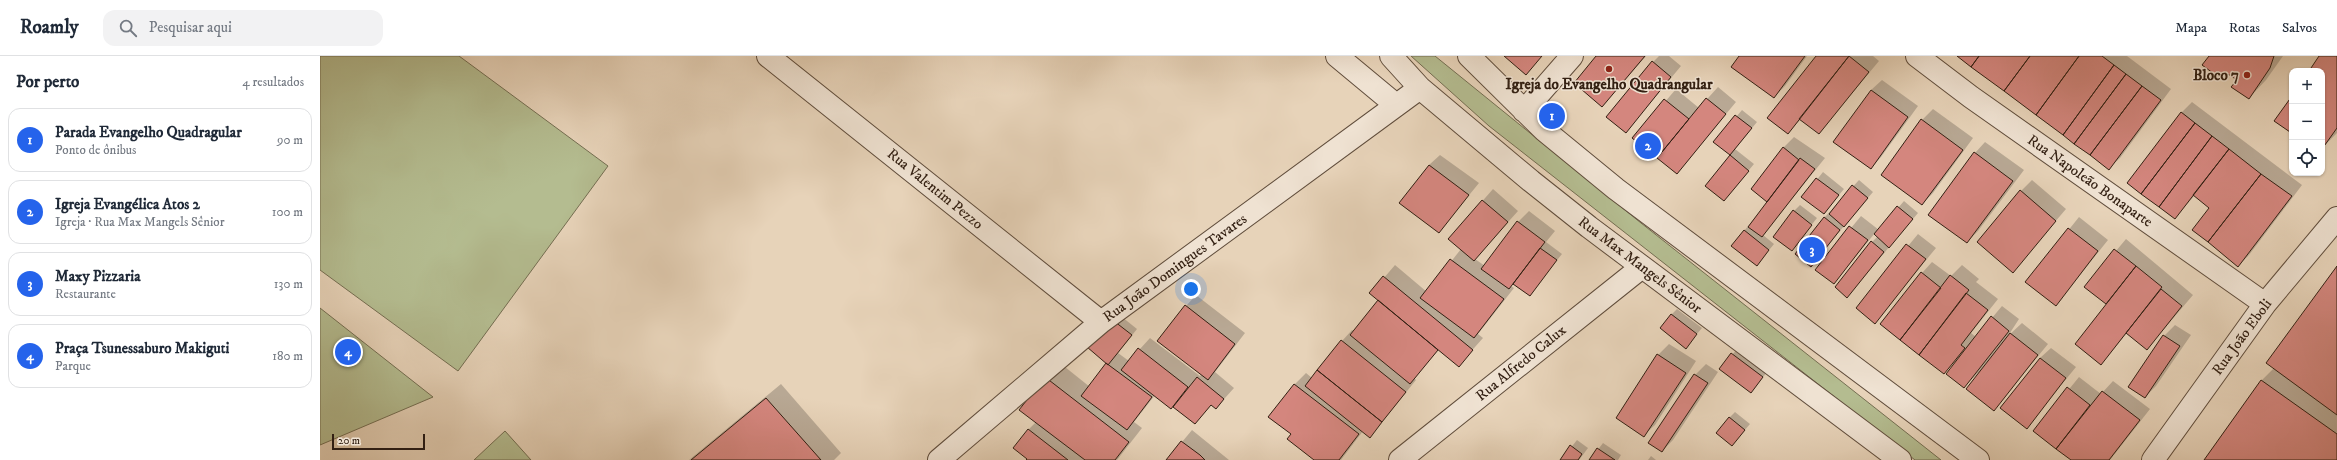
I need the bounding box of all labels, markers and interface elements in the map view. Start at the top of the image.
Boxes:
search box [103,10,383,46]
text: Roamly [20,16,79,39]
icon: search [117,17,139,39]
text: Pesquisar aqui [149,18,232,37]
text: Mapa [2175,19,2207,37]
text: Rotas [2229,19,2260,37]
text: Salvos [2282,19,2317,37]
marker: Igreja do Evangelho Quadrangular [1604,64,1614,74]
place label: Bloco 7 [2193,66,2239,85]
map controls [2289,68,2325,176]
button: + [2289,68,2325,104]
marker: Bloco 7 [2242,70,2252,80]
text: Por perto [16,71,79,93]
text: 4 resultados [242,74,304,90]
place label: Igreja do Evangelho Quadrangular [1506,75,1713,94]
pin: 1 [1539,101,1565,131]
button: − [2289,104,2325,140]
text: Parada Evangelho Quadragular [55,123,242,142]
pin: 2 [1635,131,1661,161]
street label: Rua Napoleão Bonaparte [2024,131,2156,231]
text: 1 [28,132,32,148]
text: 90 m [277,132,303,148]
button: locate [2289,140,2325,176]
text: Ponto de ônibus [55,142,136,158]
street label: Rua Valentim Pezzo [883,144,987,234]
text: Igreja Evangélica Atos 2 [55,195,200,214]
text: 2 [27,204,33,220]
text: 100 m [272,204,303,220]
street label: Rua João Domingues Tavares [1099,209,1251,327]
street label: Rua Max Mangels Sênior [1574,212,1706,318]
text: Igreja · Rua Max Mangels Sênior [55,214,224,230]
pin: 3 [1799,235,1825,265]
text: Maxy Pizzaria [55,267,141,286]
text: 3 [28,276,32,292]
text: 130 m [274,276,303,292]
your location [1181,279,1201,299]
text: Restaurante [55,286,116,302]
street label: Rua João Eboli [2208,295,2276,379]
street label: Rua Alfredo Calux [1472,320,1571,405]
pin: 4 [335,337,361,367]
text: Praça Tsunessaburo Makiguti [55,339,229,358]
text: 4 [26,348,34,364]
text: 180 m [272,348,303,364]
text: Parque [55,358,91,374]
scale bar [332,432,425,451]
text: 20 m [338,434,360,448]

